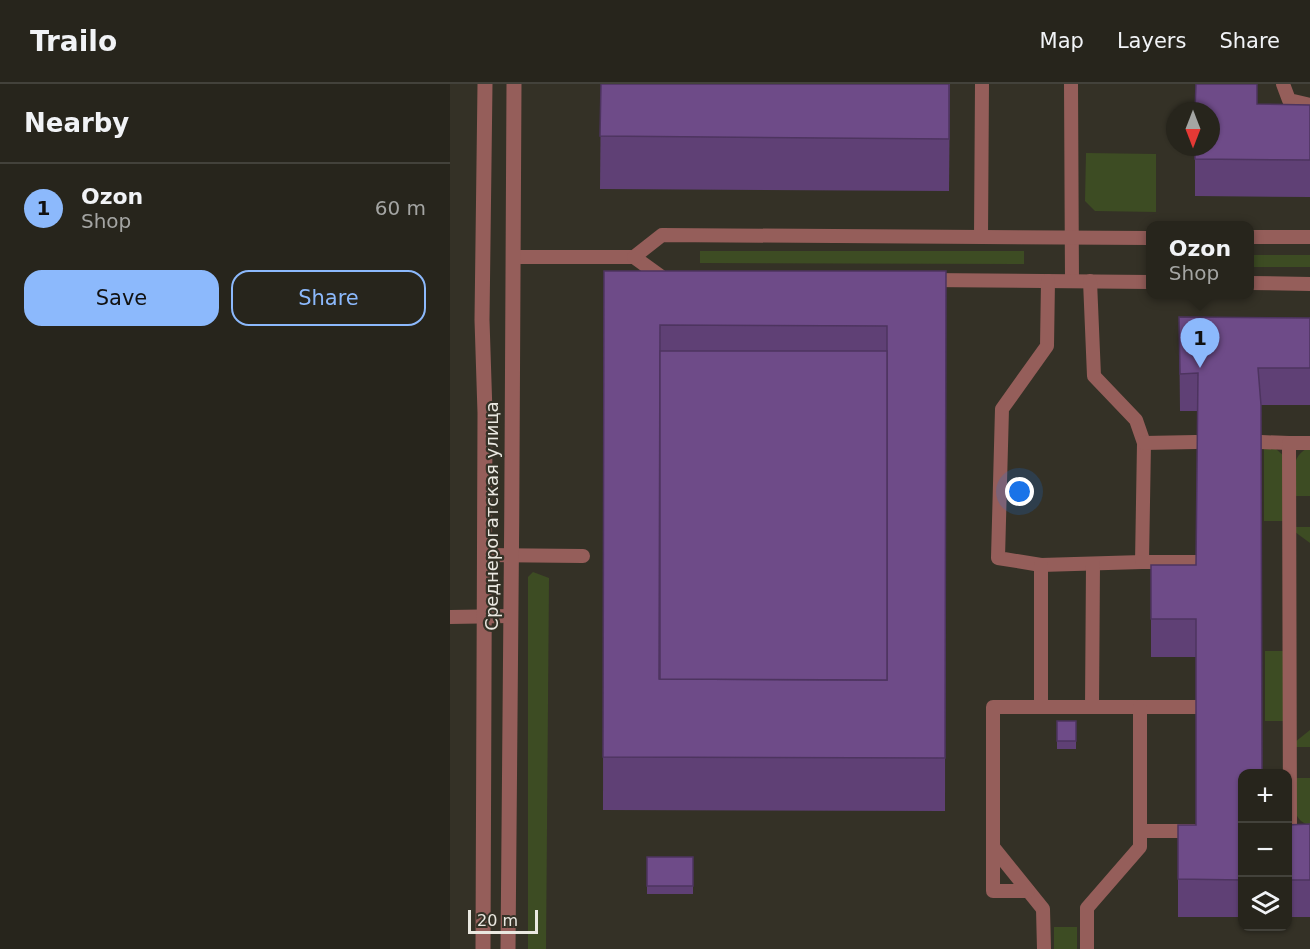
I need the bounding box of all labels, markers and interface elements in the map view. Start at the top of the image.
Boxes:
text: Trailo [30,25,117,58]
text: Map [1040,29,1084,53]
text: Layers [1117,29,1186,53]
text: Share [1219,29,1280,53]
north arrow [1166,102,1220,156]
text: Nearby [24,108,129,138]
text: Ozon [81,184,143,209]
text: 1 [37,196,50,220]
text: 60 m [375,196,426,220]
text: Shop [81,209,131,233]
popup [1146,221,1254,299]
text: Ozon [1169,236,1231,261]
text: Shop [1169,261,1219,285]
button: Save [24,270,219,326]
button: Share [231,270,426,326]
pin: 1 [1180,318,1220,368]
street label: Среднерогатская улица [481,401,502,631]
your location [1005,477,1034,506]
map controls [1238,769,1292,931]
button: + [1238,769,1292,823]
button: − [1238,823,1292,877]
button: layers [1238,877,1292,931]
scale bar [468,907,538,934]
text: 20 m [477,911,518,930]

